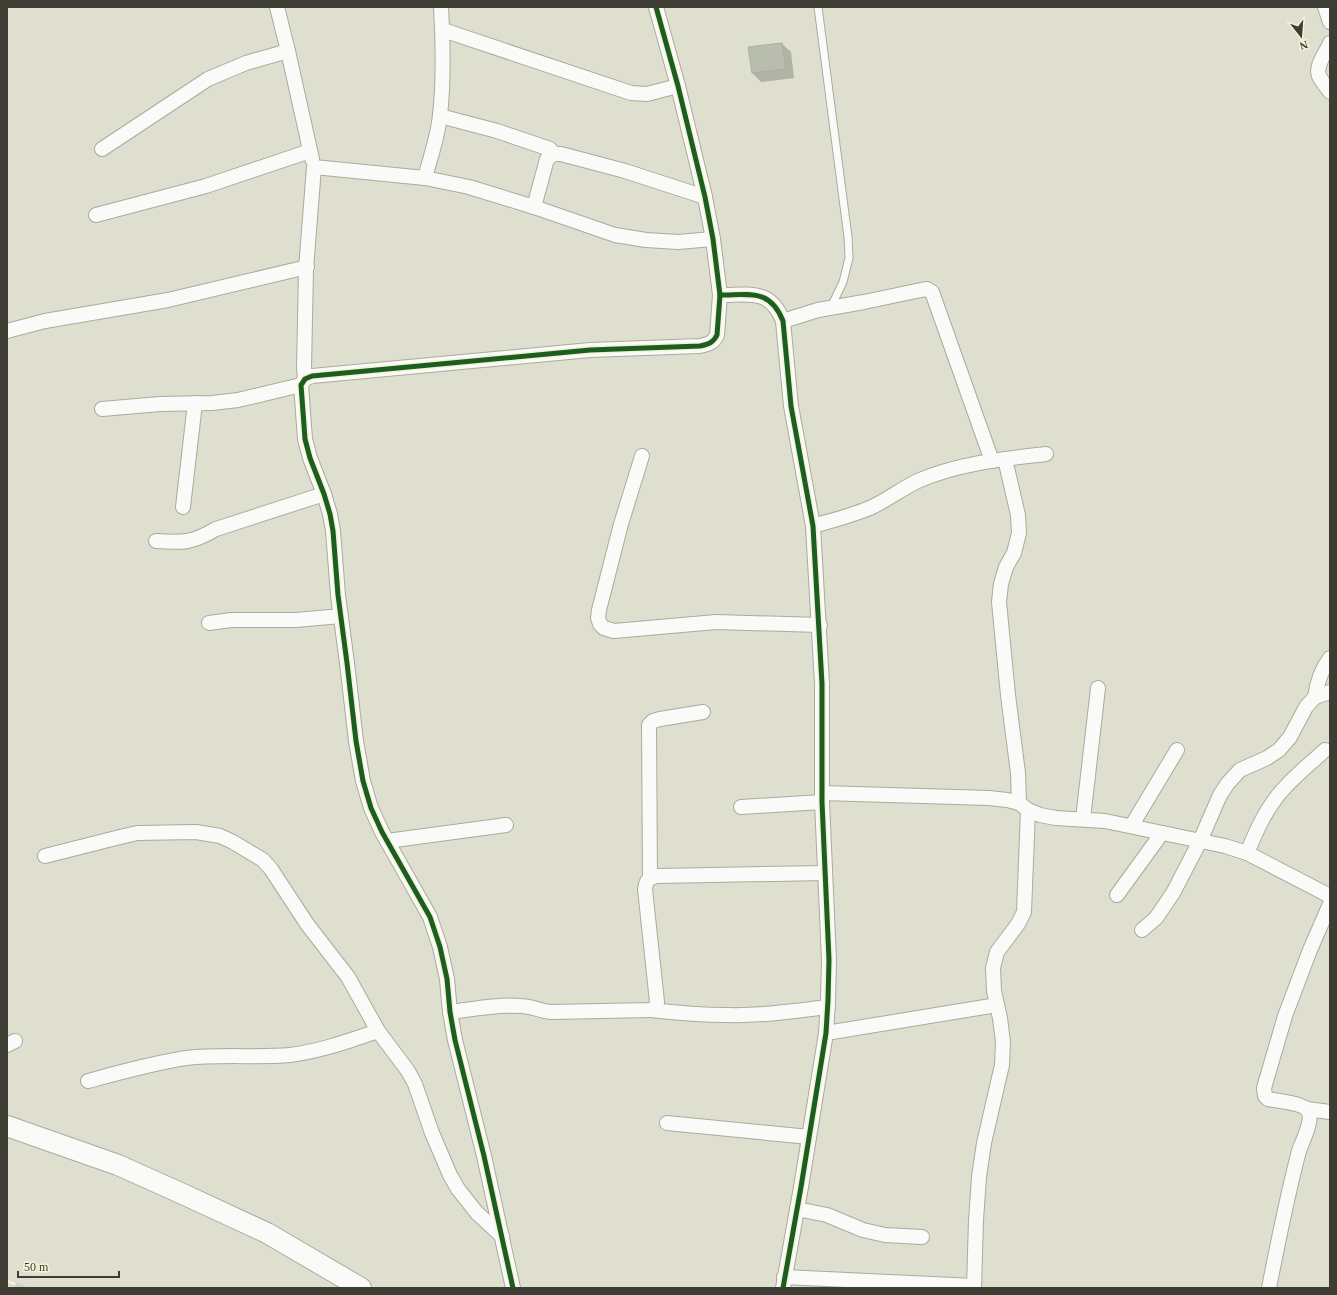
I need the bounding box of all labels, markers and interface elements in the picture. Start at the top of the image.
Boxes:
north arrow [1281,16,1321,56]
text: N [1298,39,1309,52]
scale bar [18,1253,119,1279]
text: 50 m [24,1260,49,1274]

